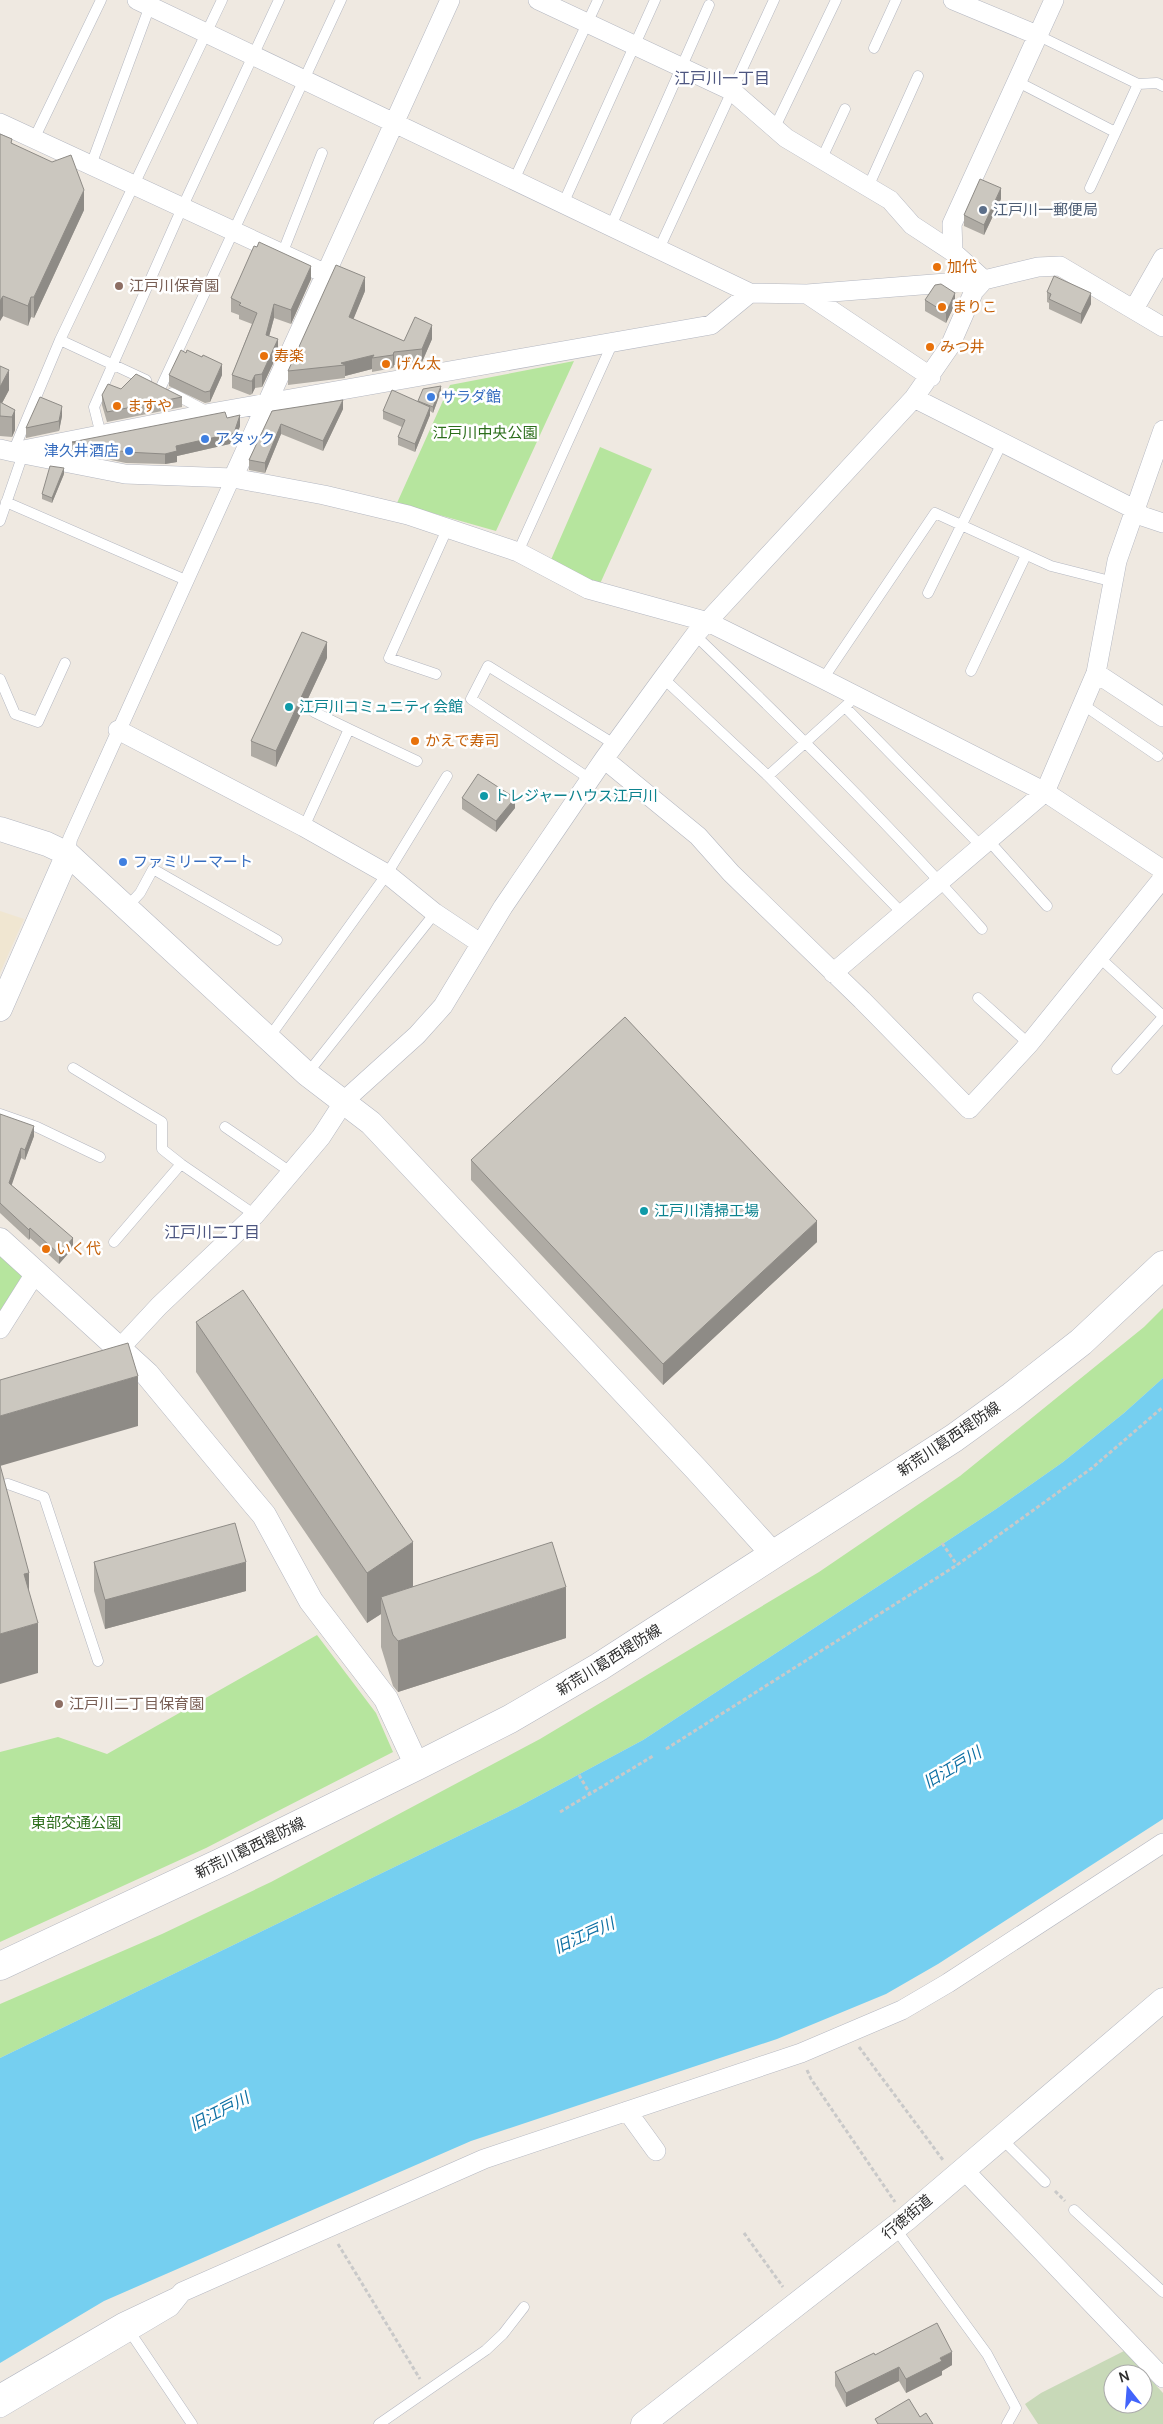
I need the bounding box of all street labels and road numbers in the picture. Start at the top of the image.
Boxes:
street label: 新荒川葛西堤防線 [893,1396,1004,1481]
street label: 新荒川葛西堤防線 [552,1619,665,1700]
street label: 新荒川葛西堤防線 [191,1812,308,1883]
street label: 行徳街道 [877,2189,936,2244]

